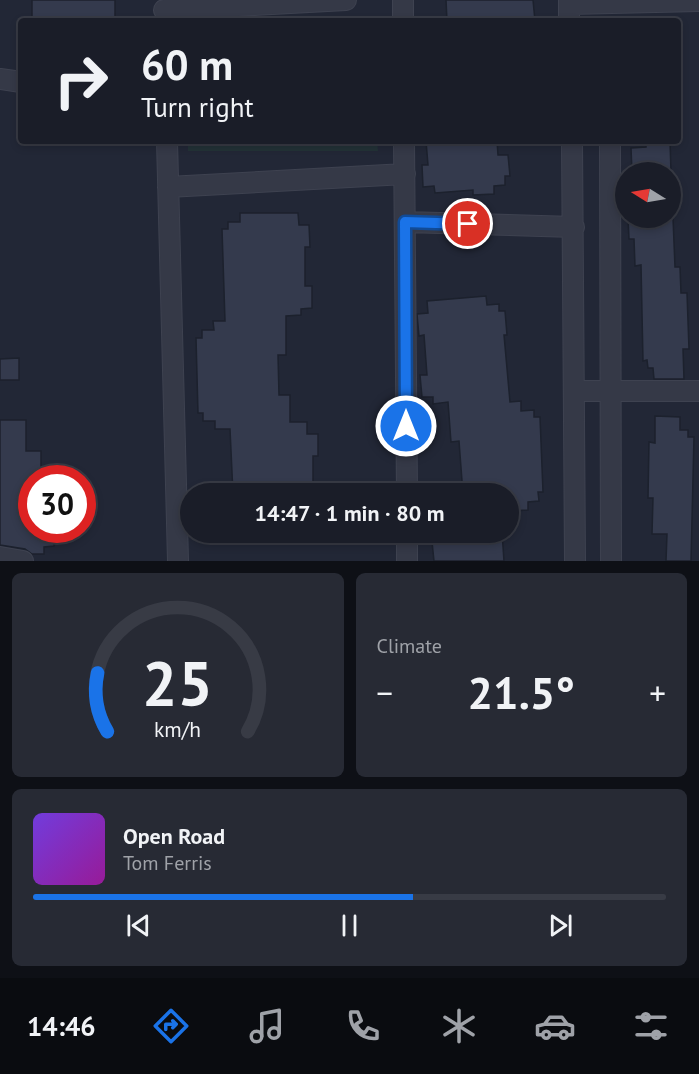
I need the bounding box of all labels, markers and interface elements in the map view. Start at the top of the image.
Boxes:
text: 60 m [141,37,233,92]
icon: right [42,42,120,120]
text: Turn right [141,90,254,124]
north arrow [615,162,681,228]
map controls [615,162,681,228]
pin [442,198,493,249]
icon: arrive [451,207,484,240]
position arrow [374,394,438,458]
speed limit sign: 30 [18,465,96,543]
text: 14:47 · 1 min · 80 m [255,499,444,527]
text: Climate [377,633,442,659]
text: 25 [142,642,213,723]
text: 21.5° [468,663,575,721]
text: − [377,671,393,714]
text: + [649,671,666,714]
text: km/h [154,715,201,743]
text: Open Road [123,822,225,850]
text: Tom Ferris [123,850,212,876]
icon: previous [122,909,155,942]
icon: pause [333,909,366,942]
icon: next [544,909,577,942]
icon: directions [150,1005,192,1047]
icon: music [246,1005,288,1047]
icon: phone [342,1005,384,1047]
icon: climate [438,1005,480,1047]
icon: car [534,1005,576,1047]
icon: filters [630,1005,672,1047]
text: 14:46 [27,1009,96,1043]

